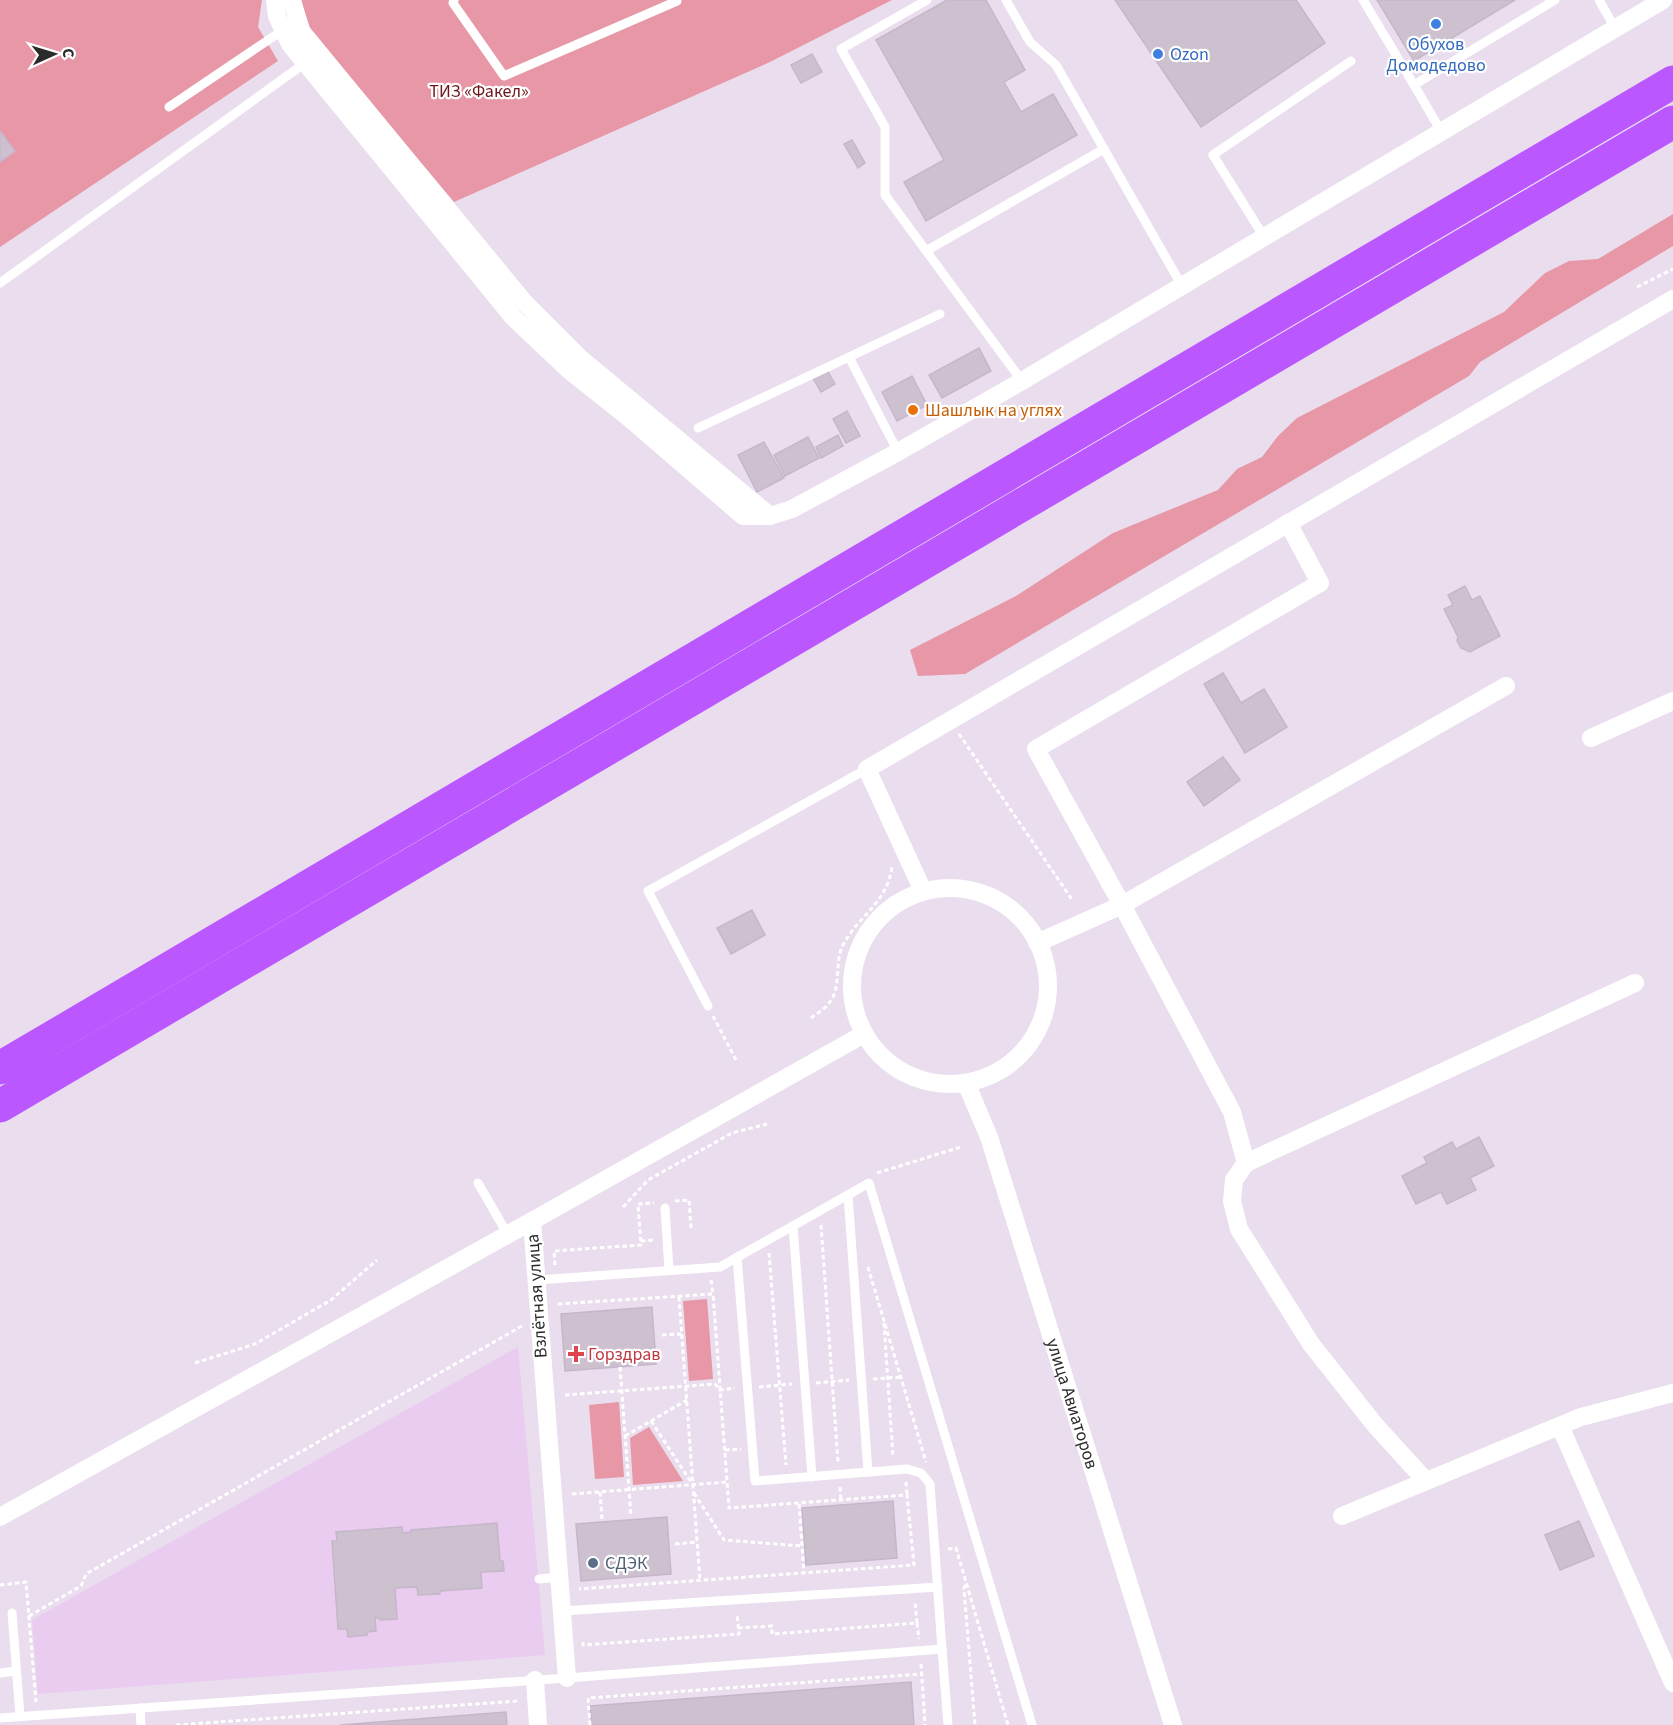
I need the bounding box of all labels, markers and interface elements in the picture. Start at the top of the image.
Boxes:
marker: Обухов Домодедово [1429,17,1443,31]
north arrow [24,24,84,84]
place label: Обухов Домодедово [1386,32,1486,78]
place label: Ozon [1170,42,1209,67]
marker: Ozon [1151,47,1165,61]
text: С [57,48,79,58]
park label: ТИЗ «Факел» [429,79,529,104]
place label: Шашлык на углях [925,398,1062,423]
marker: Шашлык на углях [906,403,920,417]
street label: Взлётная улица [520,1233,554,1359]
street label: улица Авиаторов [1040,1335,1105,1472]
place label: Горздрав [588,1342,660,1367]
marker: Горздрав [569,1347,583,1361]
place label: СДЭК [605,1551,648,1576]
marker: СДЭК [586,1556,600,1570]

